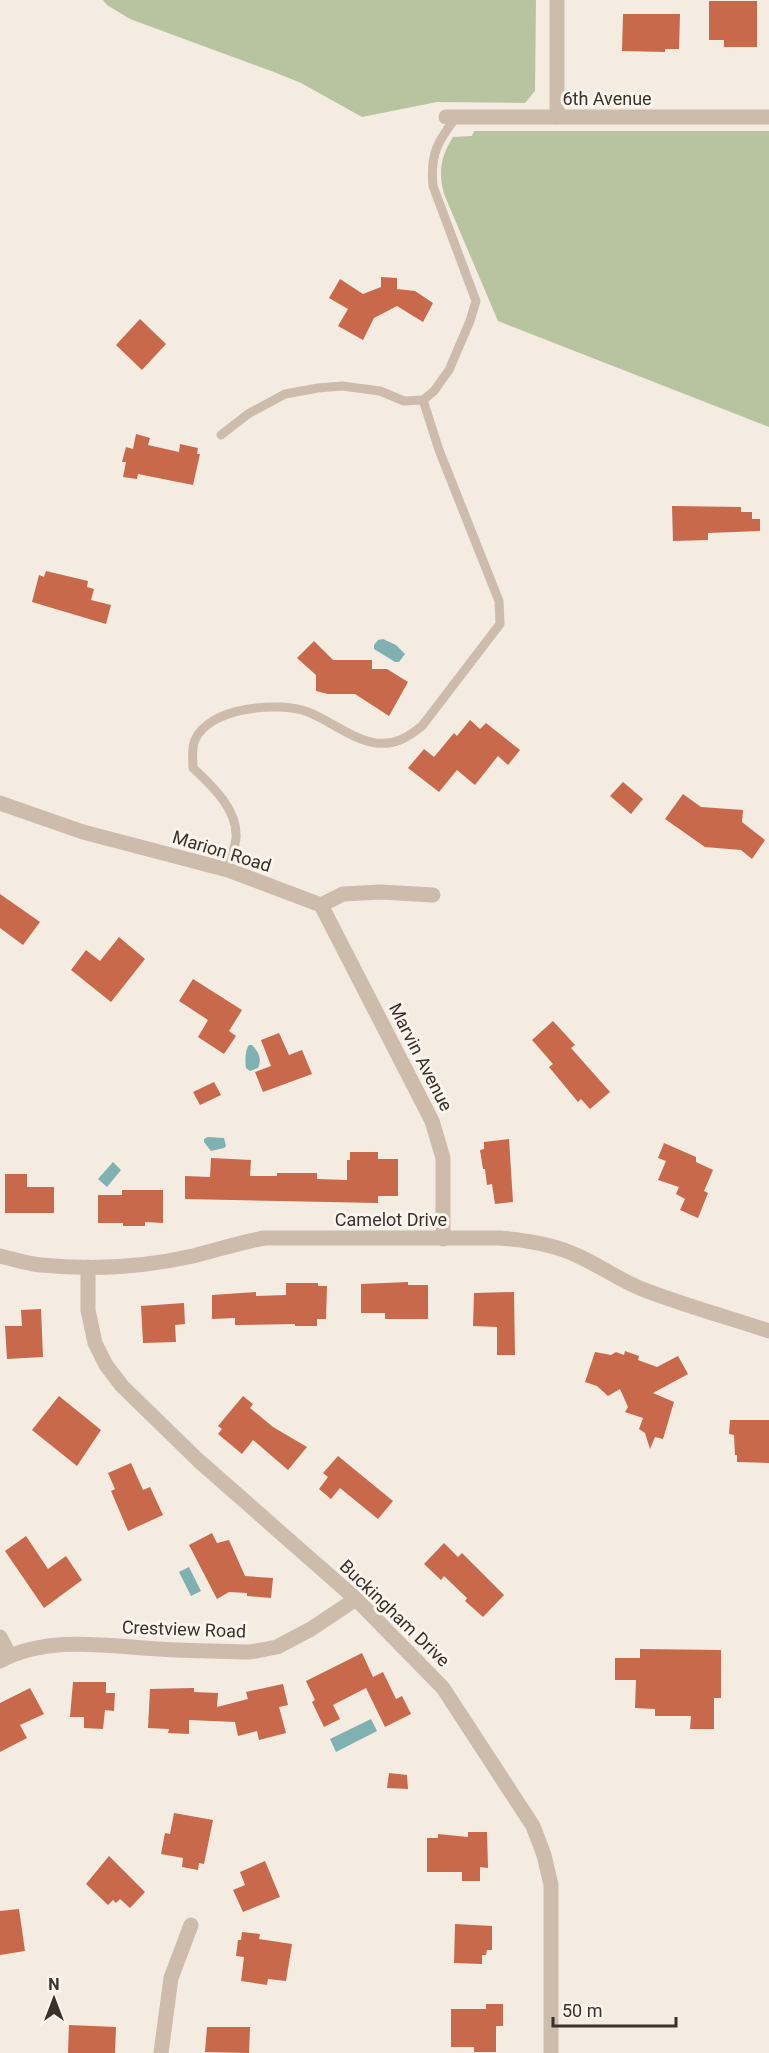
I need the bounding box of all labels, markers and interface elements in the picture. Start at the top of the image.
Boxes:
street label: 6th Avenue [562,88,652,109]
street label: Marion Road [170,826,274,876]
street label: Marvin Avenue [385,1000,457,1114]
street label: Camelot Drive [335,1209,447,1230]
street label: Buckingham Drive [336,1555,454,1671]
street label: Crestview Road [122,1616,246,1642]
north arrow [24,1969,84,2029]
text: N [48,1975,60,1994]
scale bar [553,1990,676,2028]
text: 50 m [562,2000,602,2021]

